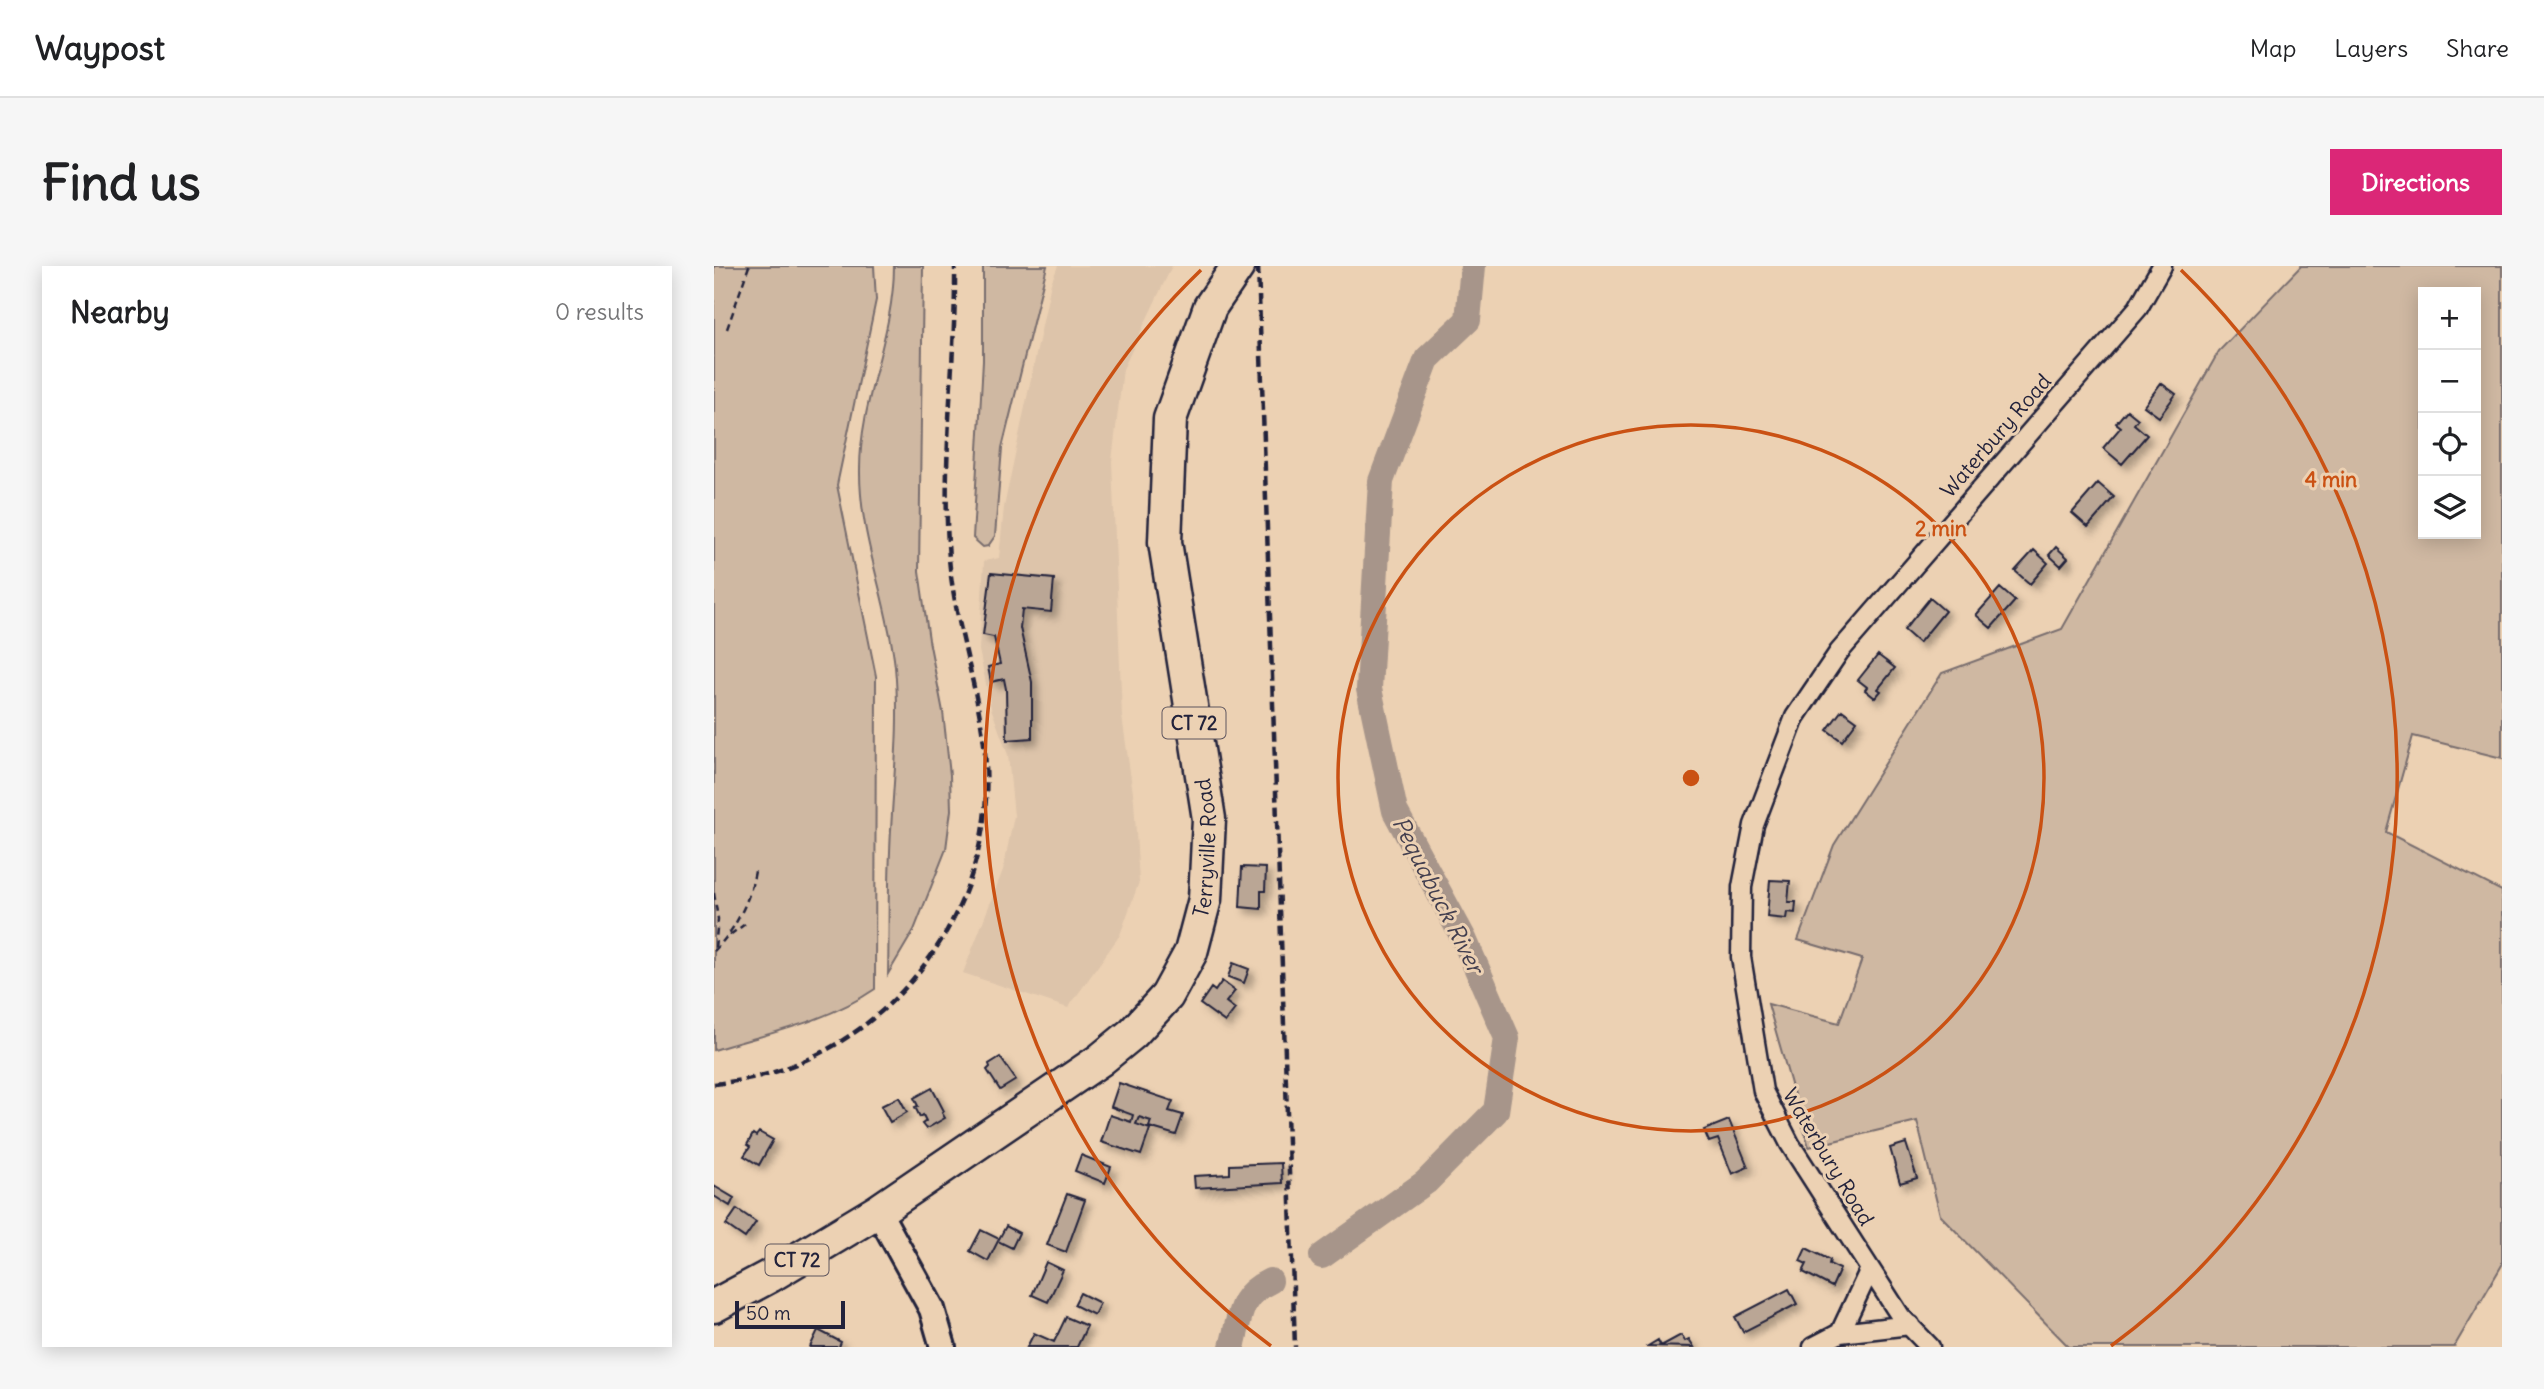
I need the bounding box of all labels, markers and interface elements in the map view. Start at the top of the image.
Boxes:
text: Waypost [35,27,165,69]
text: Map [2250,33,2296,63]
text: Layers [2334,33,2408,63]
text: Share [2446,33,2509,63]
button: Directions [2330,149,2502,215]
text: Find us [42,152,200,213]
map controls [2418,287,2481,539]
button: + [2418,287,2481,350]
text: Nearby [70,293,170,331]
text: 0 results [555,297,644,326]
button: − [2418,350,2481,413]
street label: Waterbury Road [1934,368,2057,503]
button: locate [2418,413,2481,476]
text: 4 min [2305,466,2357,493]
button: layers [2418,476,2481,539]
text: 2 min [1915,515,1967,542]
road number: CT 72 [1162,708,1226,738]
centre of rings [1679,766,1703,790]
street label: Terryville Road [1187,777,1222,921]
water label: Pequabuck River [1386,811,1492,980]
street label: Waterbury Road [1777,1083,1880,1230]
road number: CT 72 [766,1244,828,1276]
scale bar [735,1298,845,1330]
text: 50 m [746,1301,791,1325]

